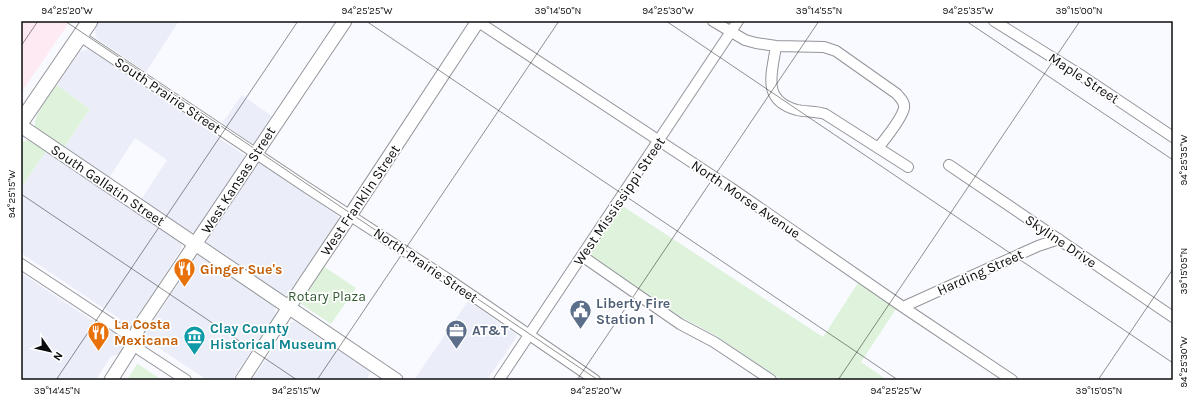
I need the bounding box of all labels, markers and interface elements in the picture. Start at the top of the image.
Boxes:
text: 94°25'20"W [41,5,93,17]
text: 94°25'25"W [341,5,393,17]
text: 39°14'50"N [535,5,581,17]
text: 94°25'30"W [642,5,694,17]
text: 39°14'55"N [796,5,842,17]
text: 94°25'35"W [942,5,994,17]
text: 39°15'00"N [1055,5,1103,17]
street label: Maple Street [1045,49,1122,108]
street label: South Prairie Street [111,54,224,137]
street label: West Kansas Street [198,124,279,237]
street label: West Mississippi Street [570,134,669,269]
text: 94°25'35"W [1178,134,1190,186]
street label: South Gallatin Street [48,141,168,230]
street label: West Franklin Street [317,142,404,259]
street label: North Morse Avenue [688,157,803,242]
text: 94°25'15"W [6,170,18,218]
street label: Skyline Drive [1022,211,1100,272]
street label: North Prairie Street [370,224,481,307]
street label: Harding Street [934,246,1026,299]
text: 39°15'05"N [1178,248,1190,294]
restaurant icon: Ginger Sue's [171,256,197,289]
place label: Ginger Sue's [200,261,282,278]
park label: Rotary Plaza [288,288,366,305]
place label: Liberty Fire Station 1 [596,295,670,328]
public building icon: Liberty Fire Station 1 [568,298,594,331]
place label: La Costa Mexicana [114,316,179,349]
office icon: AT&T [444,317,470,350]
restaurant icon: La Costa Mexicana [86,319,112,352]
place label: Clay County Historical Museum [210,320,337,353]
place label: AT&T [472,322,509,339]
museum icon: Clay County Historical Museum [182,323,208,356]
north arrow [30,331,70,371]
text: 94°25'30"W [1178,336,1190,388]
text: N [50,349,65,363]
text: 39°14'45"N [34,385,80,397]
text: 94°25'15"W [272,385,320,397]
text: 94°25'20"W [570,385,622,397]
text: 94°25'25"W [870,385,922,397]
text: 39°15'05"N [1076,385,1122,397]

